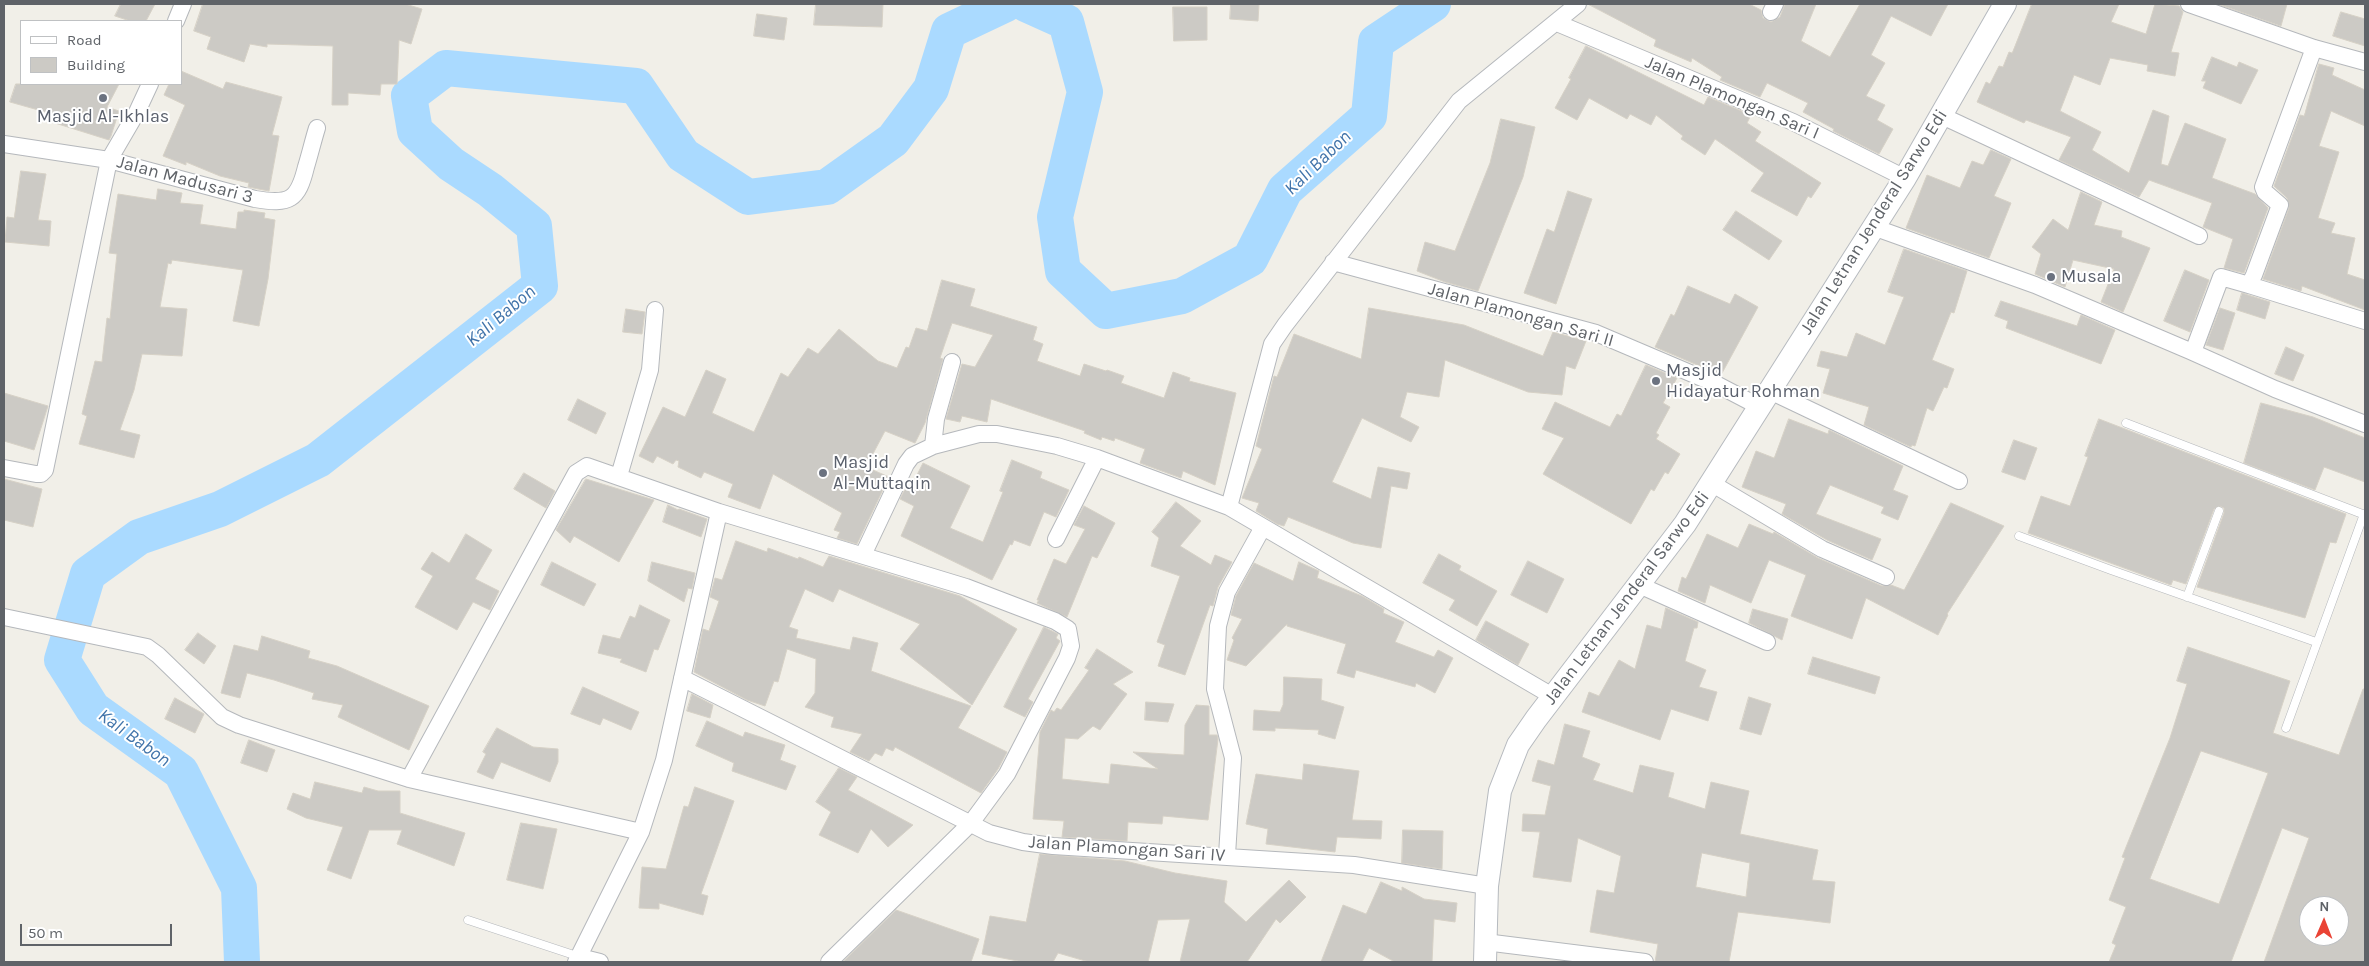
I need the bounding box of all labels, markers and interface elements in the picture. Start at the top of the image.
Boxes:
legend [20,20,182,85]
text: Road [67,31,102,49]
street label: Jalan Plamongan Sari I [1642,52,1822,144]
text: Building [67,56,125,74]
marker: Masjid Al-Ikhlas [97,92,109,104]
place label: Masjid Al-Ikhlas [37,106,169,128]
street label: Jalan Letnan Jenderal Sarwo Edi [1796,106,1952,338]
water label: Kali Babon [1280,126,1356,200]
street label: Jalan Madusari 3 [115,151,255,209]
place label: Musala [2061,266,2121,288]
marker: Musala [2045,271,2057,283]
street label: Jalan Plamongan Sari II [1426,278,1616,352]
water label: Kali Babon [462,280,540,352]
place label: Masjid Hidayatur Rohman [1666,360,1820,402]
marker: Masjid Hidayatur Rohman [1650,375,1662,387]
place label: Masjid Al-Muttaqin [833,452,931,494]
marker: Masjid Al-Muttaqin [817,467,829,479]
street label: Jalan Letnan Jenderal Sarwo Edi [1540,487,1714,709]
water label: Kali Babon [93,704,175,772]
street label: Jalan Plamongan Sari IV [1028,831,1226,867]
north arrow [2299,896,2349,946]
text: N [2319,898,2329,915]
scale bar [22,914,175,946]
text: 50 m [28,924,63,942]

